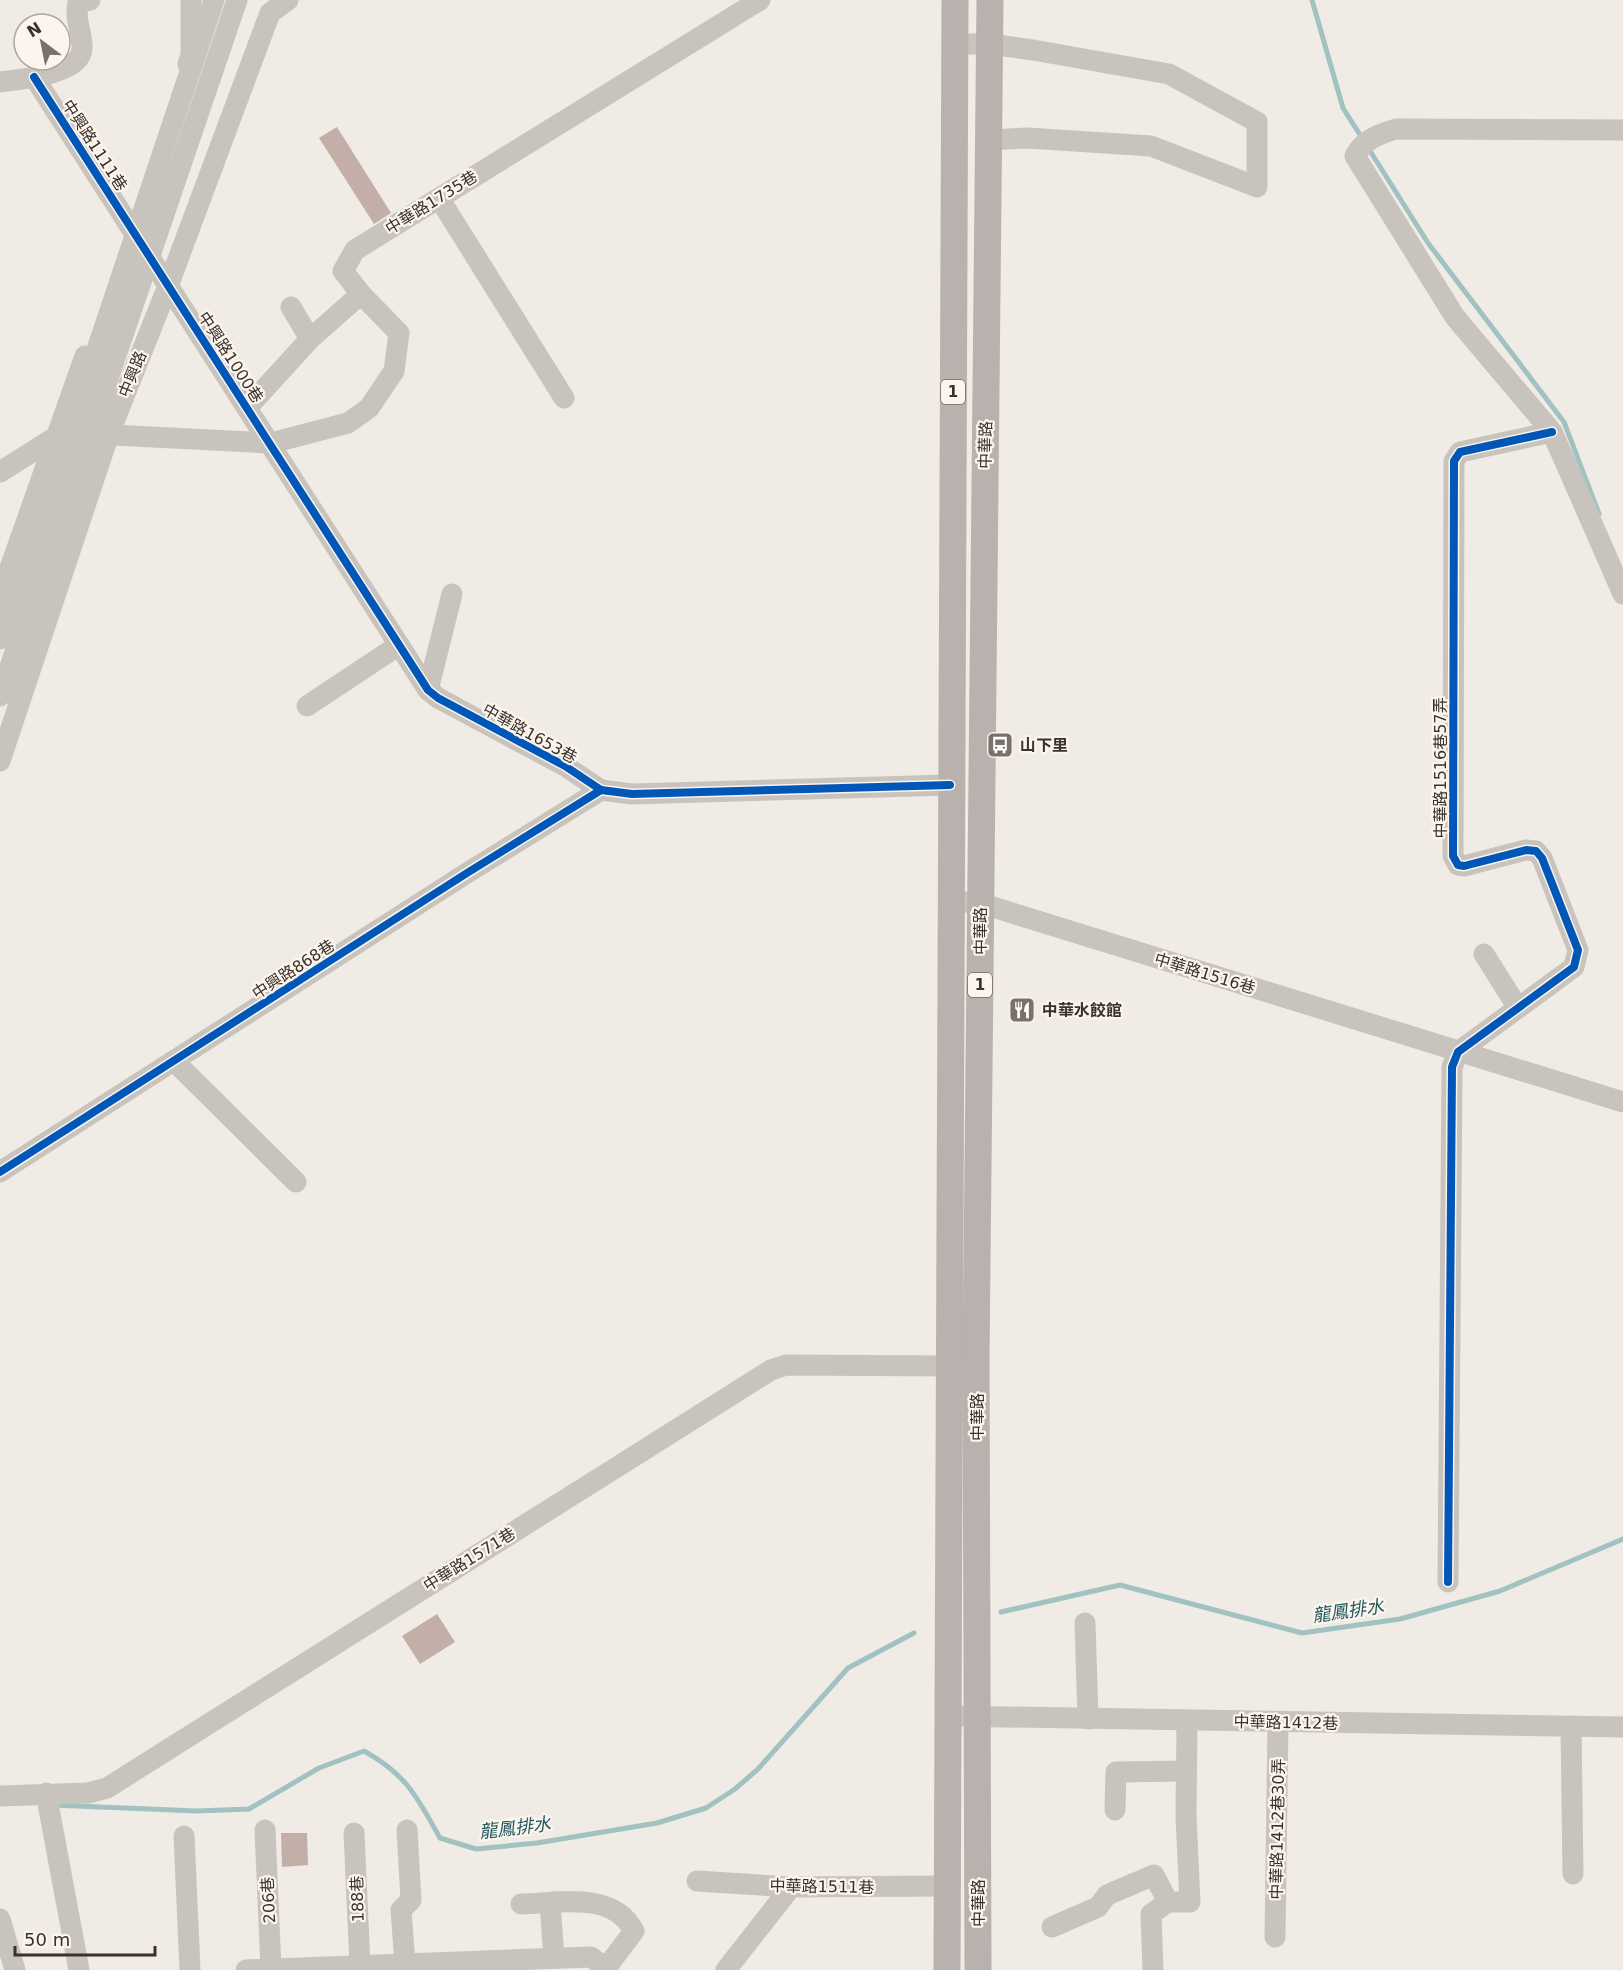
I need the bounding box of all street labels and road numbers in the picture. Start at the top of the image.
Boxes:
street label: 中興路1111巷 [58,96,131,194]
street label: 中華路1735巷 [382,167,481,238]
street label: 中興路1000巷 [194,308,267,406]
street label: 中興路 [115,348,150,400]
road number: 1 [941,380,965,404]
street label: 中華路 [976,421,995,469]
street label: 中華路1516巷57弄 [1431,697,1450,839]
street label: 中華路1653巷 [479,700,580,767]
street label: 中華路 [971,907,990,955]
street label: 中興路868巷 [248,936,338,1003]
street label: 中華路1516巷 [1152,949,1258,998]
road number: 1 [968,973,992,997]
street label: 中華路 [968,1393,987,1441]
street label: 中華路1571巷 [420,1524,519,1595]
street label: 中華路1412巷 [1233,1712,1339,1733]
street label: 中華路1412巷30弄 [1267,1758,1288,1900]
street label: 188巷 [347,1875,368,1923]
street label: 206巷 [258,1876,279,1924]
street label: 中華路1511巷 [769,1876,875,1897]
street label: 中華路 [969,1879,988,1927]

